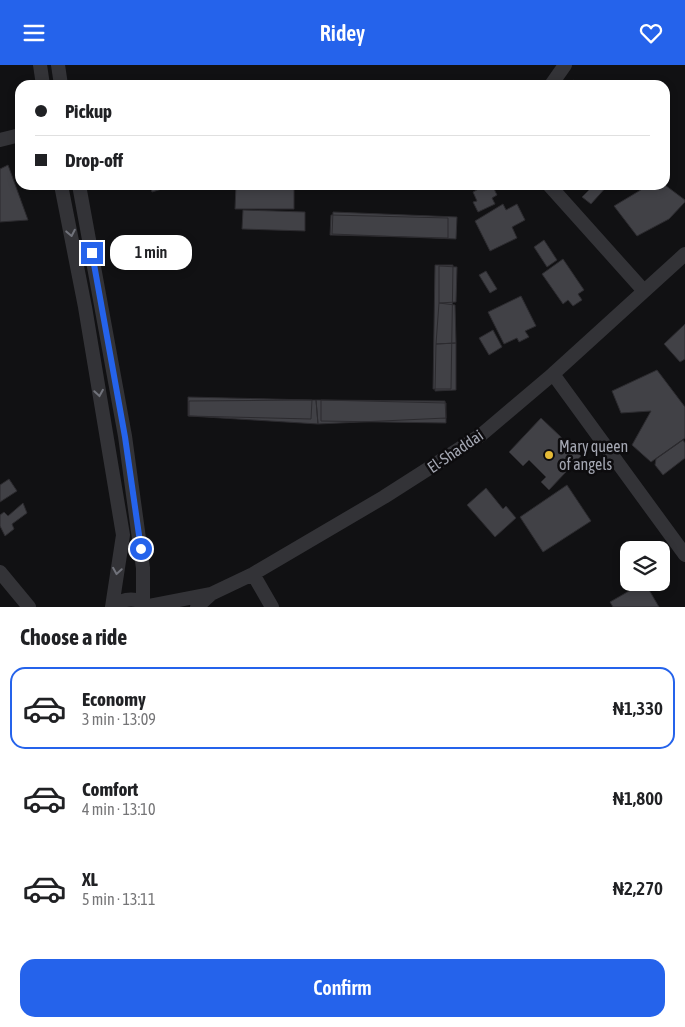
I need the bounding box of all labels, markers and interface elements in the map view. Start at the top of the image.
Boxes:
icon: menu [20,19,48,47]
icon: heart [637,19,665,47]
text: Ridey [320,20,365,46]
text: Pickup [65,100,112,122]
text: Drop-off [65,149,123,171]
one-way arrow [65,228,75,237]
callout: 1 min [110,235,192,271]
route end [81,242,103,264]
text: 1 min [135,243,167,261]
one-way arrow [94,388,104,397]
street label: El-Shaddai [424,426,486,476]
place label: Mary queen of angels [559,437,628,474]
marker: Mary queen of angels [543,449,555,461]
route start [130,538,152,560]
map controls [620,541,670,591]
button: layers [620,541,670,591]
one-way arrow [113,567,123,575]
text: Choose a ride [20,624,127,650]
icon: car [22,686,67,731]
text: Economy [82,688,146,710]
text: ₦1,330 [613,697,663,719]
text: 3 min · 13:09 [82,710,156,728]
icon: car [22,776,67,821]
text: Comfort [82,778,138,800]
text: ₦1,800 [613,787,663,809]
text: 4 min · 13:10 [82,800,155,818]
icon: car [22,866,67,911]
text: XL [82,868,98,890]
text: ₦2,270 [613,877,663,899]
text: 5 min · 13:11 [82,890,155,908]
button: Confirm [20,959,665,1017]

